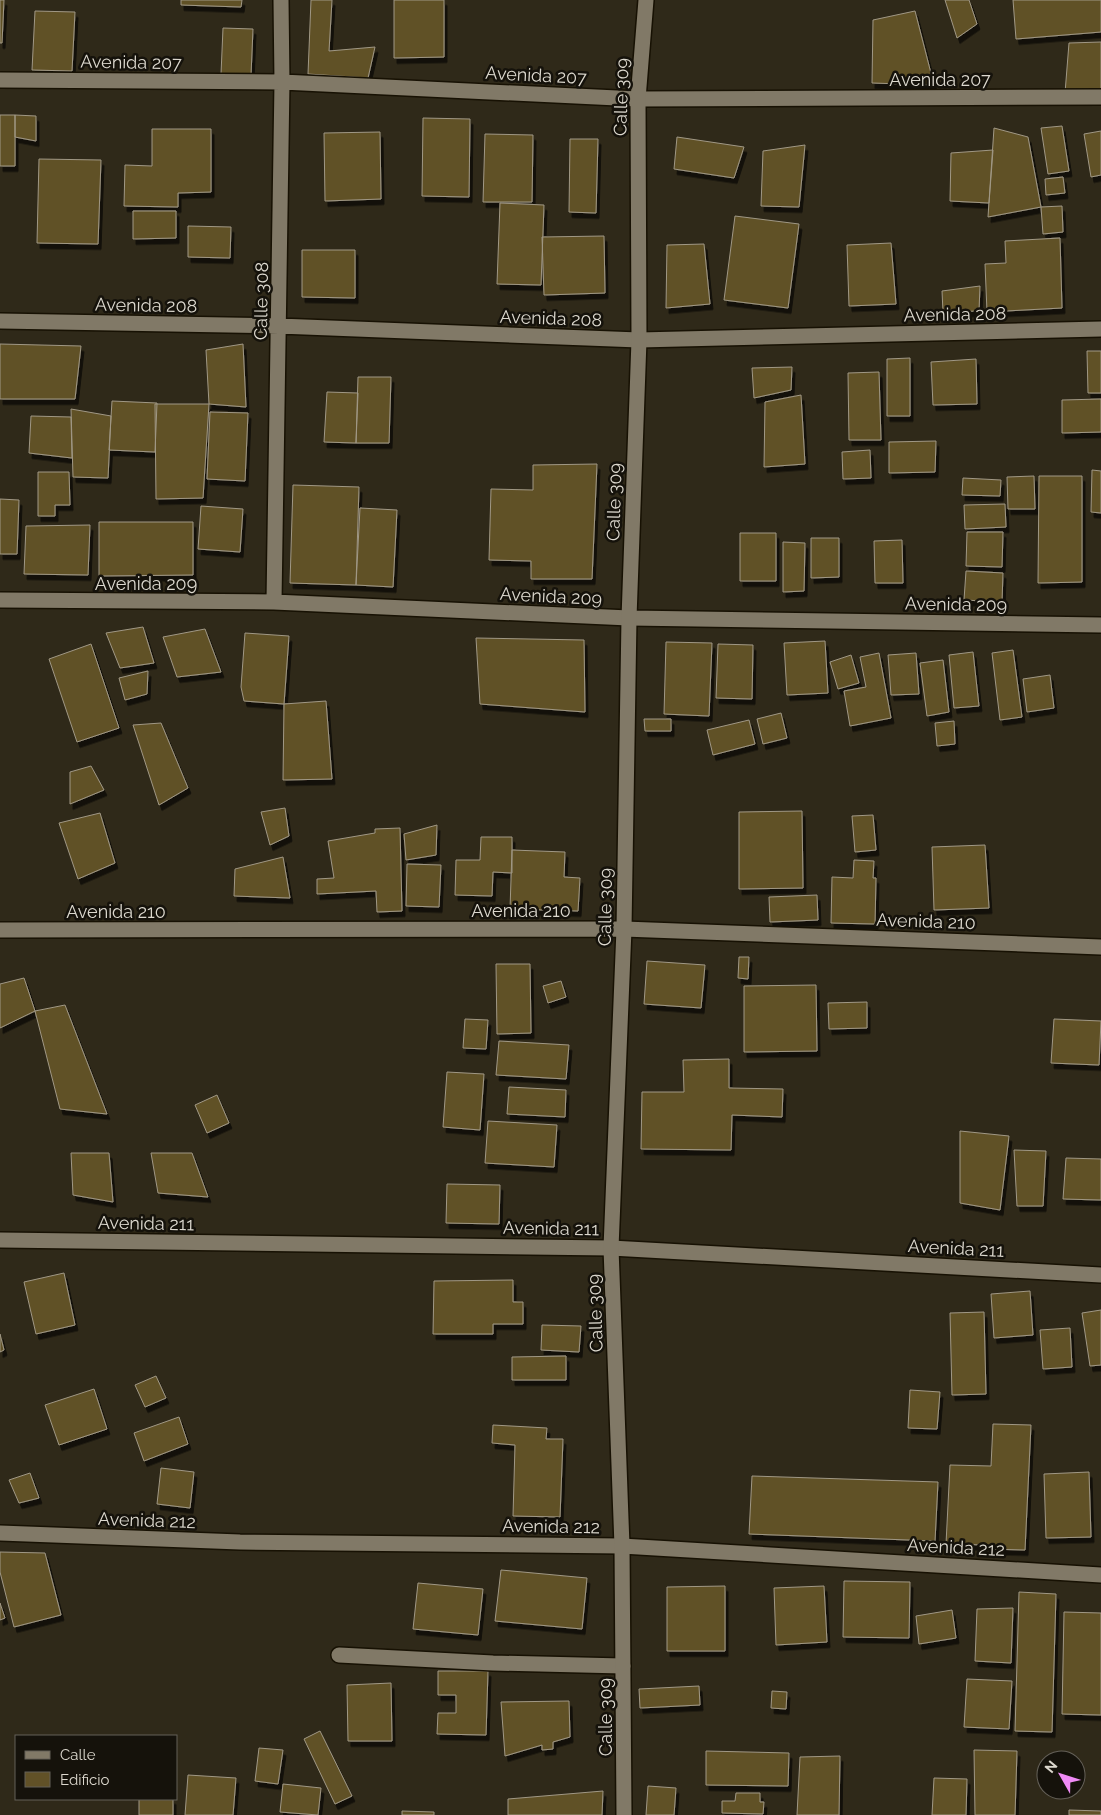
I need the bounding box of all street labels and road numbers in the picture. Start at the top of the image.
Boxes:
street label: Avenida 207 [80,51,182,73]
street label: Calle 309 [609,58,633,136]
street label: Avenida 207 [485,62,588,88]
street label: Avenida 207 [889,69,991,90]
street label: Calle 308 [250,262,272,340]
street label: Avenida 208 [95,294,197,316]
street label: Avenida 208 [904,303,1006,325]
street label: Avenida 208 [499,306,603,330]
street label: Calle 309 [602,463,626,541]
street label: Avenida 209 [95,573,197,594]
street label: Avenida 209 [499,583,603,609]
street label: Avenida 209 [905,593,1007,615]
street label: Calle 309 [594,868,616,946]
street label: Avenida 210 [471,900,571,921]
street label: Avenida 210 [66,901,166,922]
street label: Avenida 210 [876,909,976,933]
street label: Avenida 211 [98,1212,195,1234]
street label: Avenida 211 [503,1217,600,1239]
street label: Avenida 211 [907,1235,1005,1261]
street label: Calle 309 [583,1274,607,1352]
street label: Avenida 212 [98,1508,196,1532]
street label: Avenida 212 [502,1515,600,1537]
street label: Avenida 212 [907,1534,1005,1560]
street label: Calle 309 [595,1678,616,1756]

